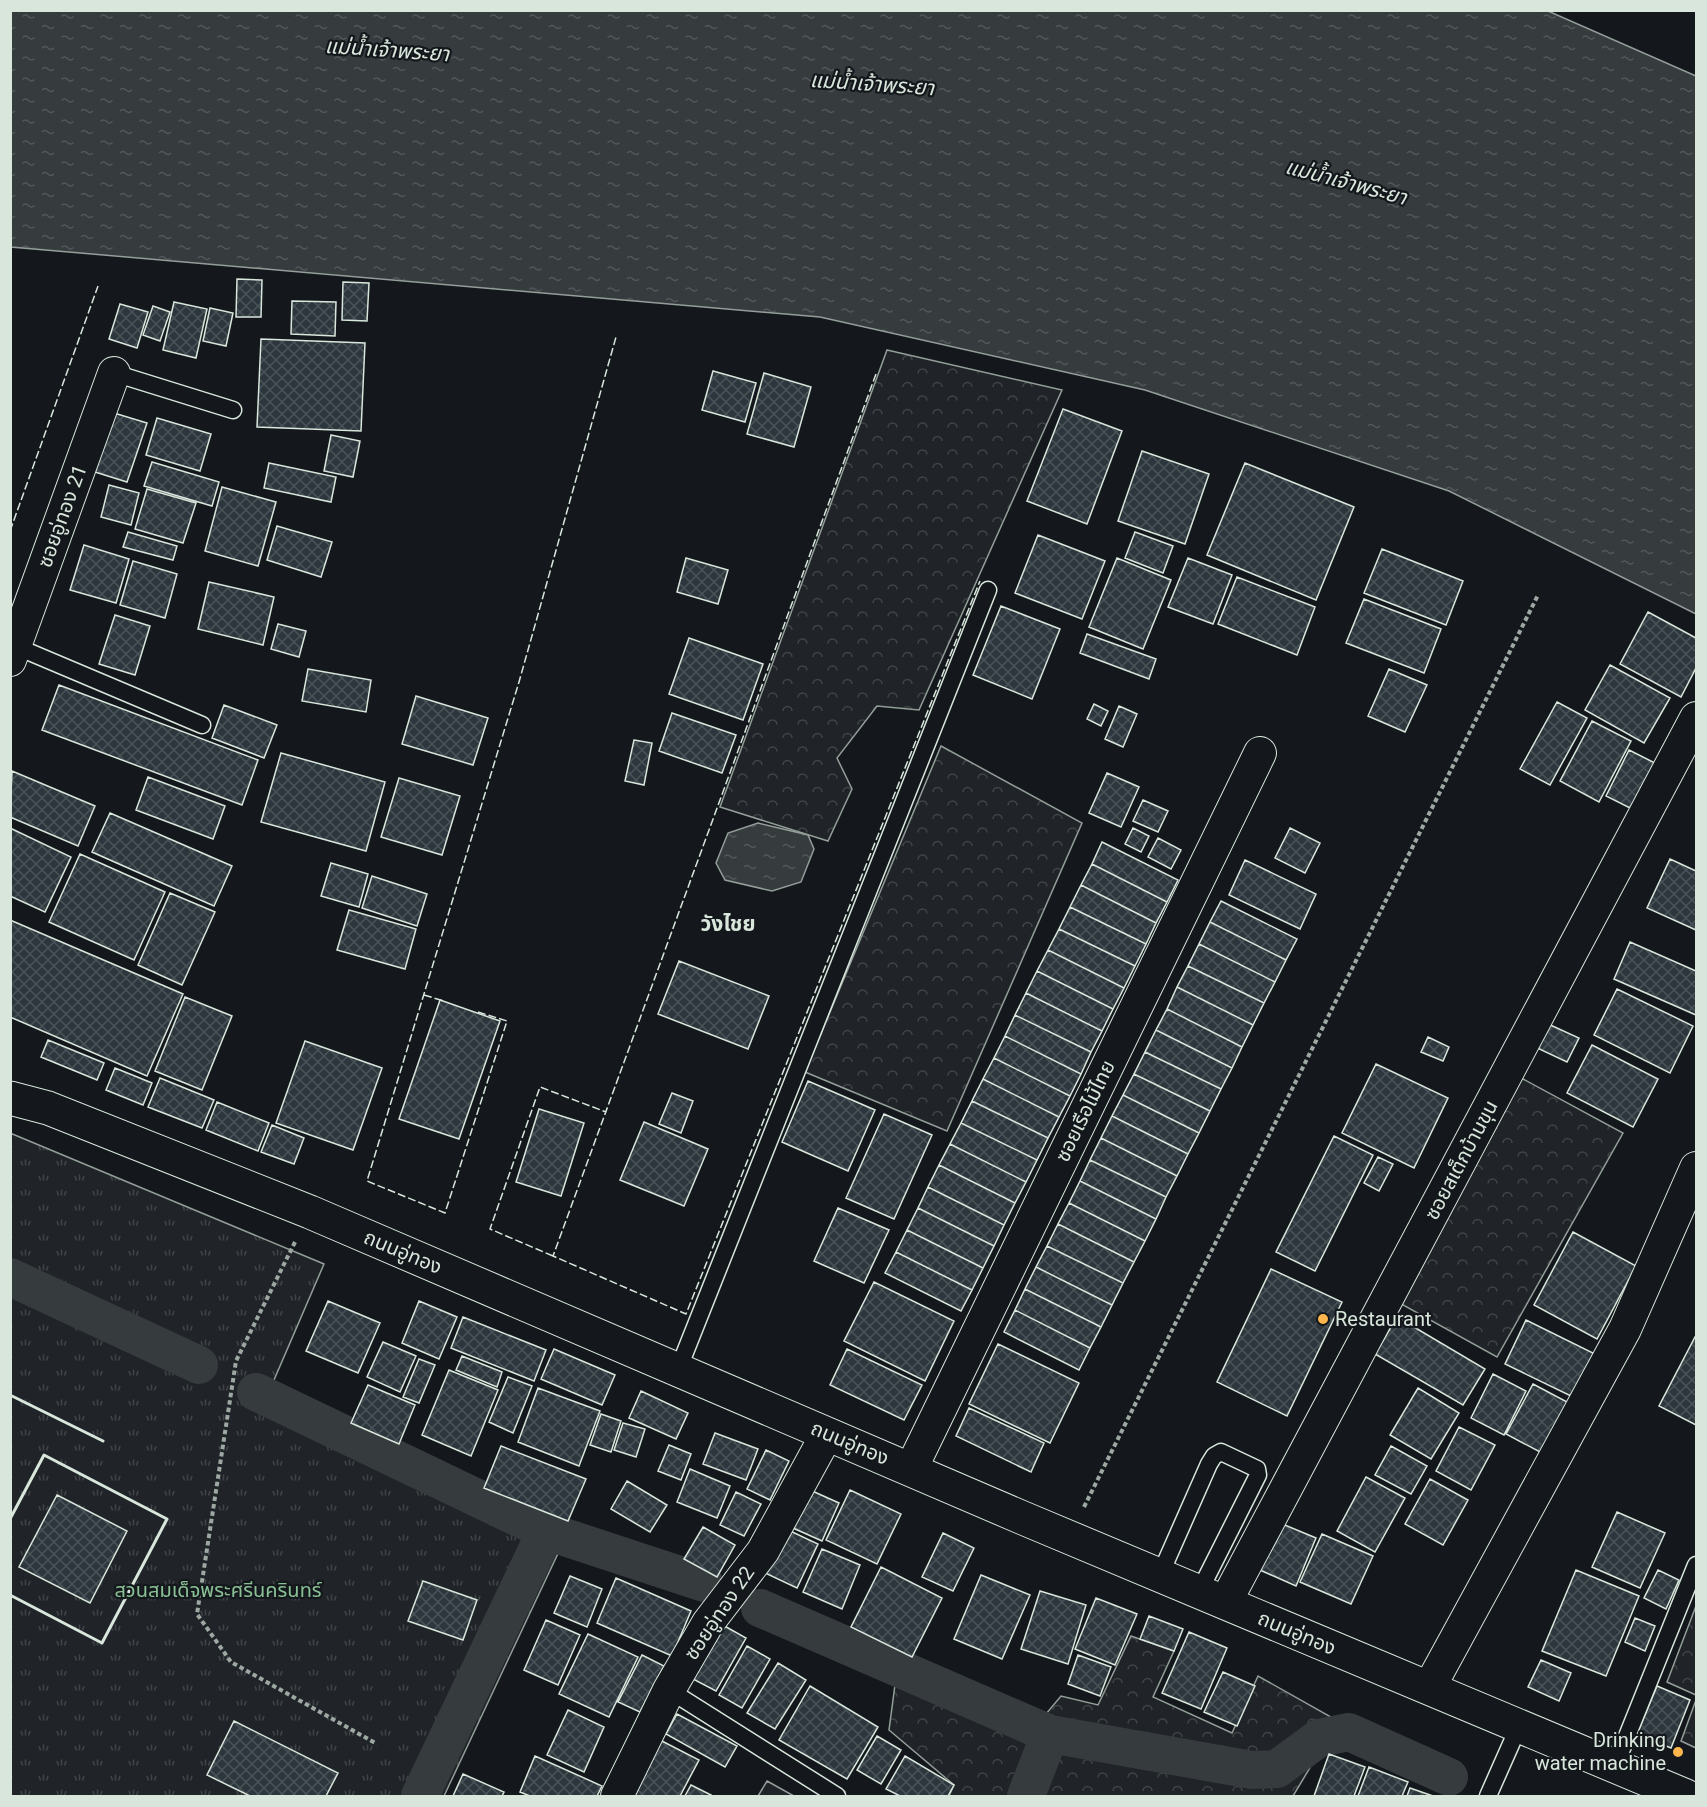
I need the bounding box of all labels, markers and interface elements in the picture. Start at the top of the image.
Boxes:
water label: แม่น้ำเจ้าพระยา [324,31,452,66]
water label: แม่น้ำเจ้าพระยา [809,65,937,100]
water label: แม่น้ำเจ้าพระยา [1283,151,1411,210]
street label: ซอยอู่ทอง 21 [32,461,93,571]
district label: วังไชย [700,912,756,936]
street label: ซอยเรือไม้ไทย [1050,1056,1120,1166]
street label: ซอยสเต็กบ้านขุน [1419,1096,1503,1224]
street label: ถนนอู่ทอง [360,1225,446,1280]
place label: Restaurant [1335,1307,1432,1331]
marker: Restaurant [1316,1312,1330,1326]
street label: ถนนอู่ทอง [807,1416,893,1471]
street label: ซอยอู่ทอง 22 [679,1562,760,1665]
park label: สวนสมเด็จพระศรีนครินทร์ [114,1578,323,1602]
street label: ถนนอู่ทอง [1254,1606,1340,1661]
place label: Drinking water machine [1535,1728,1666,1775]
marker: Drinking water machine [1671,1745,1685,1759]

